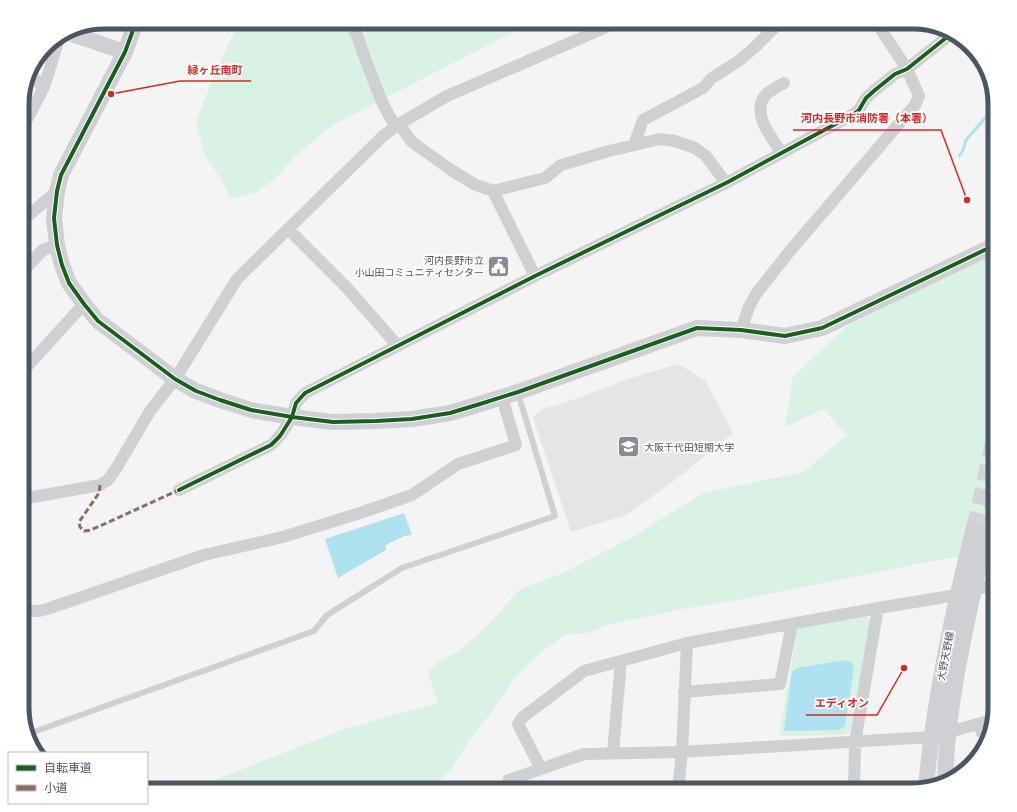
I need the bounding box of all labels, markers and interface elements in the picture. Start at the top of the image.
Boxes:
callout: 緑ヶ丘南町 [180,58,251,81]
text: 緑ヶ丘南町 [188,64,243,77]
callout: 河内長野市消防署（本署） [793,107,941,130]
text: 河内長野市消防署（本署） [801,112,933,125]
public building icon: 河内長野市立 小山田コミュニティセンター [486,253,512,279]
place label: 河内長野市立 小山田コミュニティセンター [355,255,484,278]
school or university icon: 大阪千代田短期大学 [616,434,642,460]
place label: 大阪千代田短期大学 [644,442,734,453]
street label: 大野天野線 [935,631,956,682]
callout: エディオン [806,692,877,715]
text: エディオン [815,697,869,710]
legend [8,752,148,804]
text: 自転車道 [44,761,92,775]
text: 小道 [44,781,68,795]

